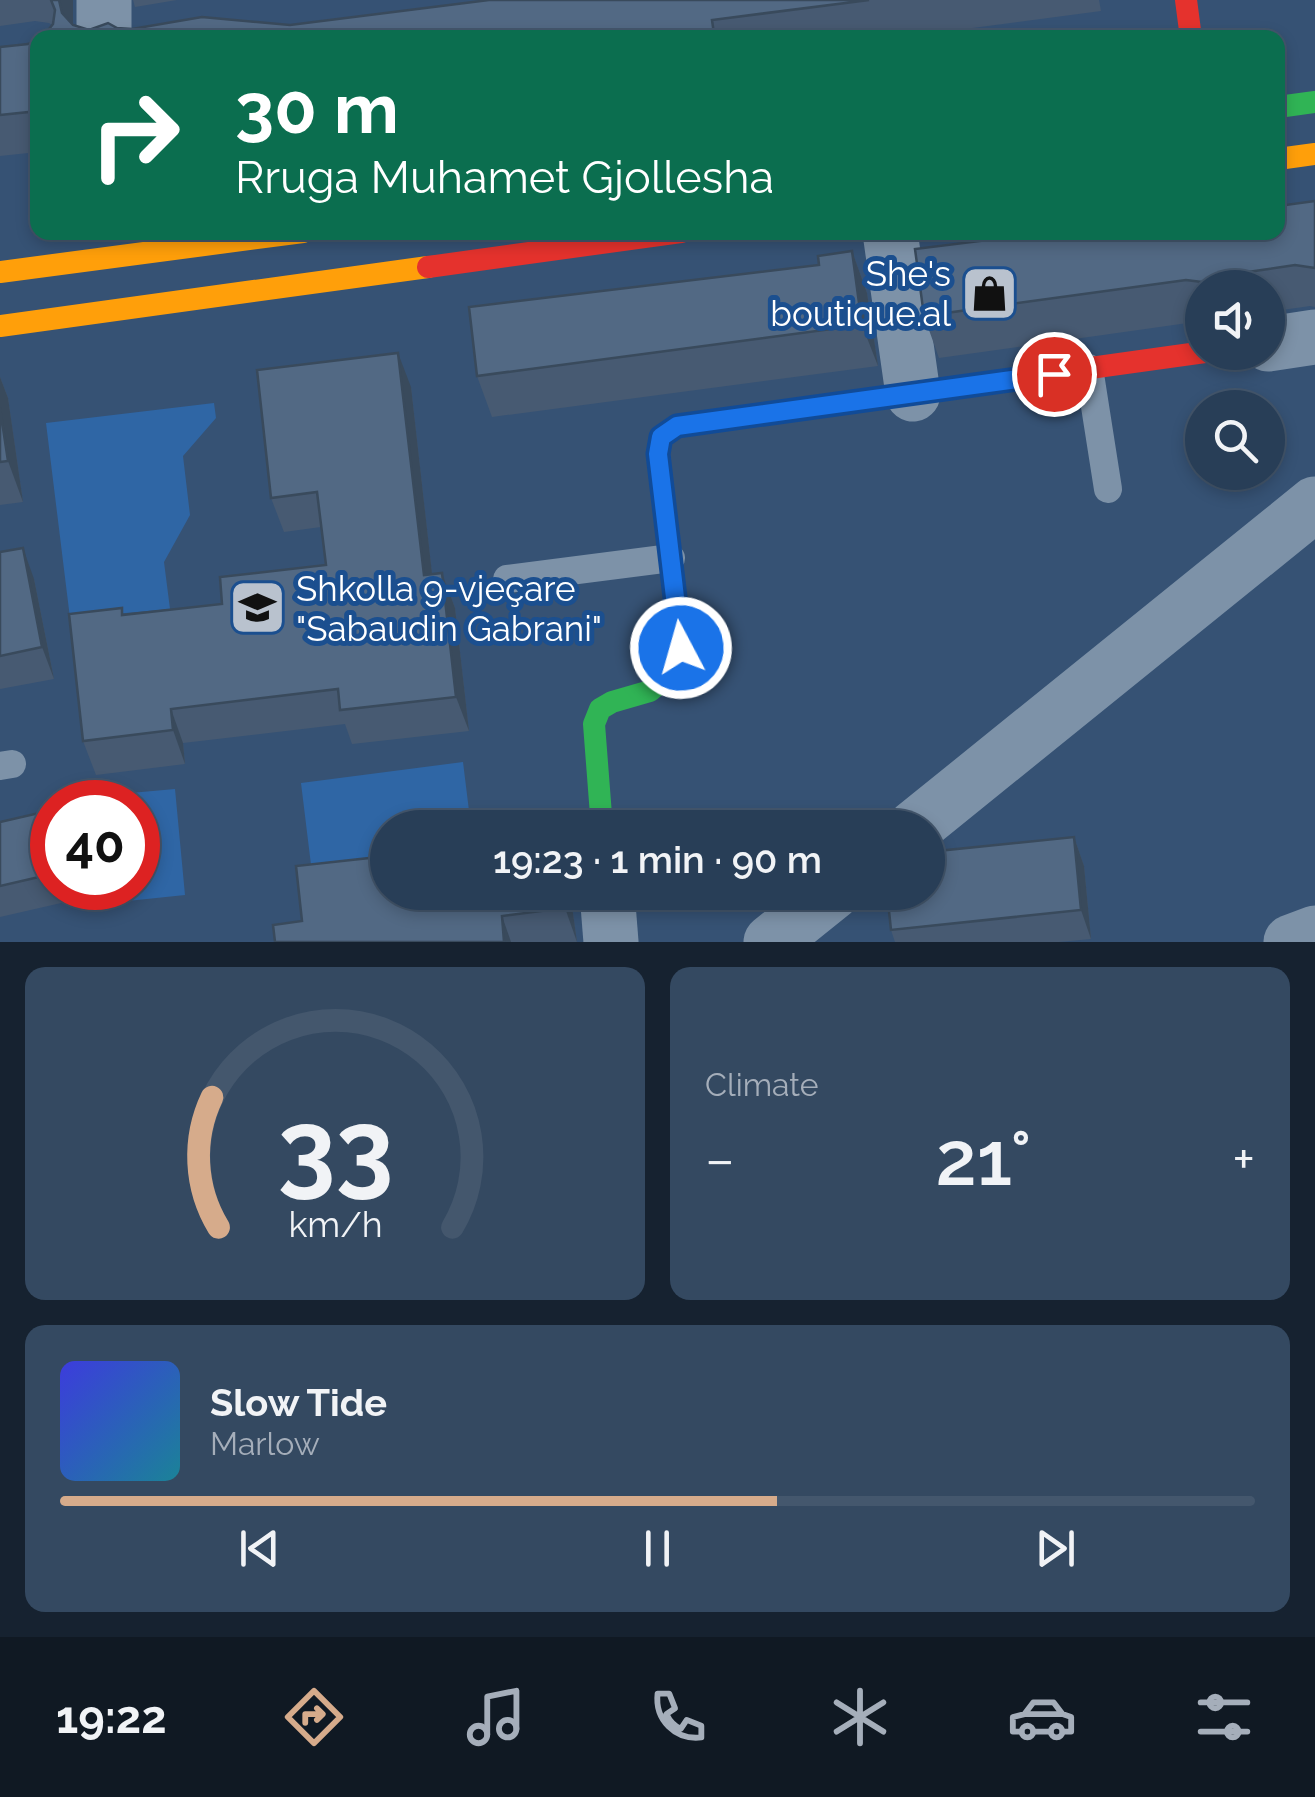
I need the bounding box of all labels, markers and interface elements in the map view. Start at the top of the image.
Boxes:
text: 30 m [235,67,399,149]
icon: right [70,70,200,200]
text: Rruga Muhamet Gjollesha [235,151,774,204]
place label: She's boutique.al [770,253,951,334]
shop icon: She's boutique.al [960,263,1020,323]
map controls [1185,270,1285,490]
button: sound [1185,270,1285,370]
pin [1012,332,1097,417]
icon: arrive [1027,347,1082,402]
button: search [1185,390,1285,490]
place label: Shkolla 9-vjeçare "Sabaudin Gabrani" [296,568,602,649]
school or university icon: Shkolla 9-vjeçare "Sabaudin Gabrani" [227,578,287,638]
position arrow [629,596,733,700]
speed limit sign: 40 [30,780,160,910]
text: 19:23 · 1 min · 90 m [493,837,822,882]
text: Climate [705,1066,819,1103]
text: 33 [277,1087,393,1209]
text: 21° [936,1114,1031,1203]
text: − [705,1127,735,1192]
text: + [1232,1127,1255,1192]
text: km/h [288,1203,382,1245]
text: Slow Tide [210,1380,387,1425]
text: Marlow [210,1425,320,1462]
icon: previous [232,1521,287,1576]
icon: pause [630,1521,685,1576]
icon: next [1028,1521,1083,1576]
icon: directions [279,1682,349,1752]
icon: music [461,1682,531,1752]
icon: phone [643,1682,713,1752]
icon: climate [825,1682,895,1752]
icon: car [1007,1682,1077,1752]
icon: filters [1189,1682,1259,1752]
text: 19:22 [56,1691,167,1744]

